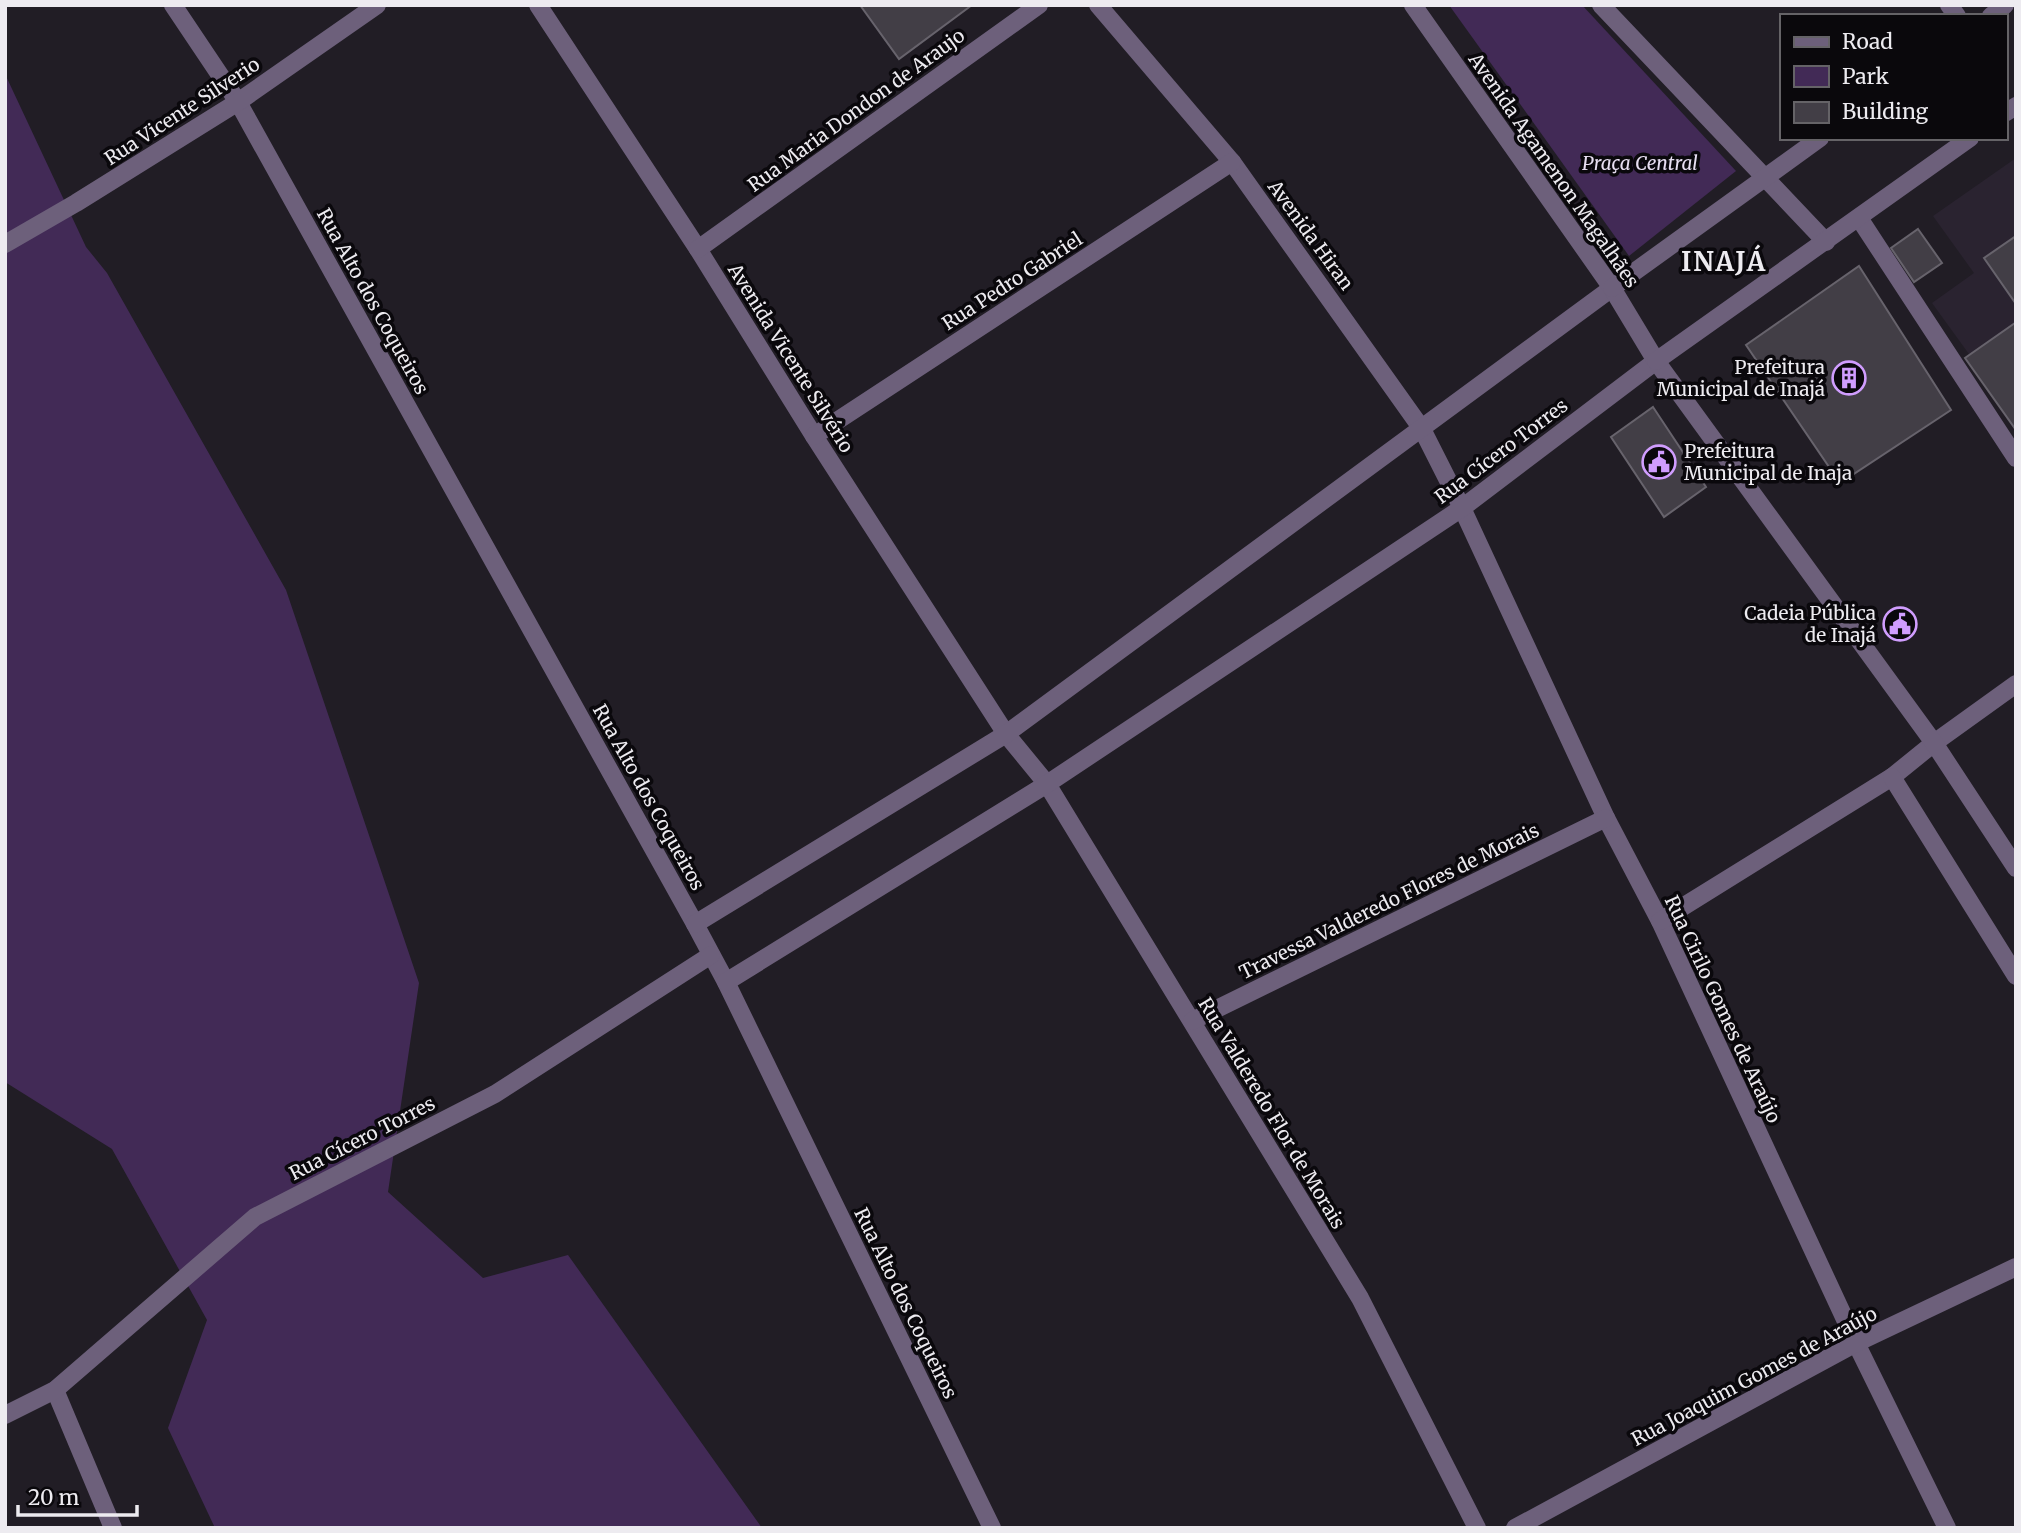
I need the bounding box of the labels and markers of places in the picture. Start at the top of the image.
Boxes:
place label: Prefeitura Municipal de Inajá [1657,355,1825,401]
building icon: Prefeitura Municipal de Inajá [1830,359,1868,397]
place label: Prefeitura Municipal de Inaja [1684,439,1852,485]
public building icon: Prefeitura Municipal de Inaja [1640,443,1678,481]
place label: Cadeia Pública de Inajá [1744,601,1876,647]
public building icon: Cadeia Pública de Inajá [1881,605,1919,643]

